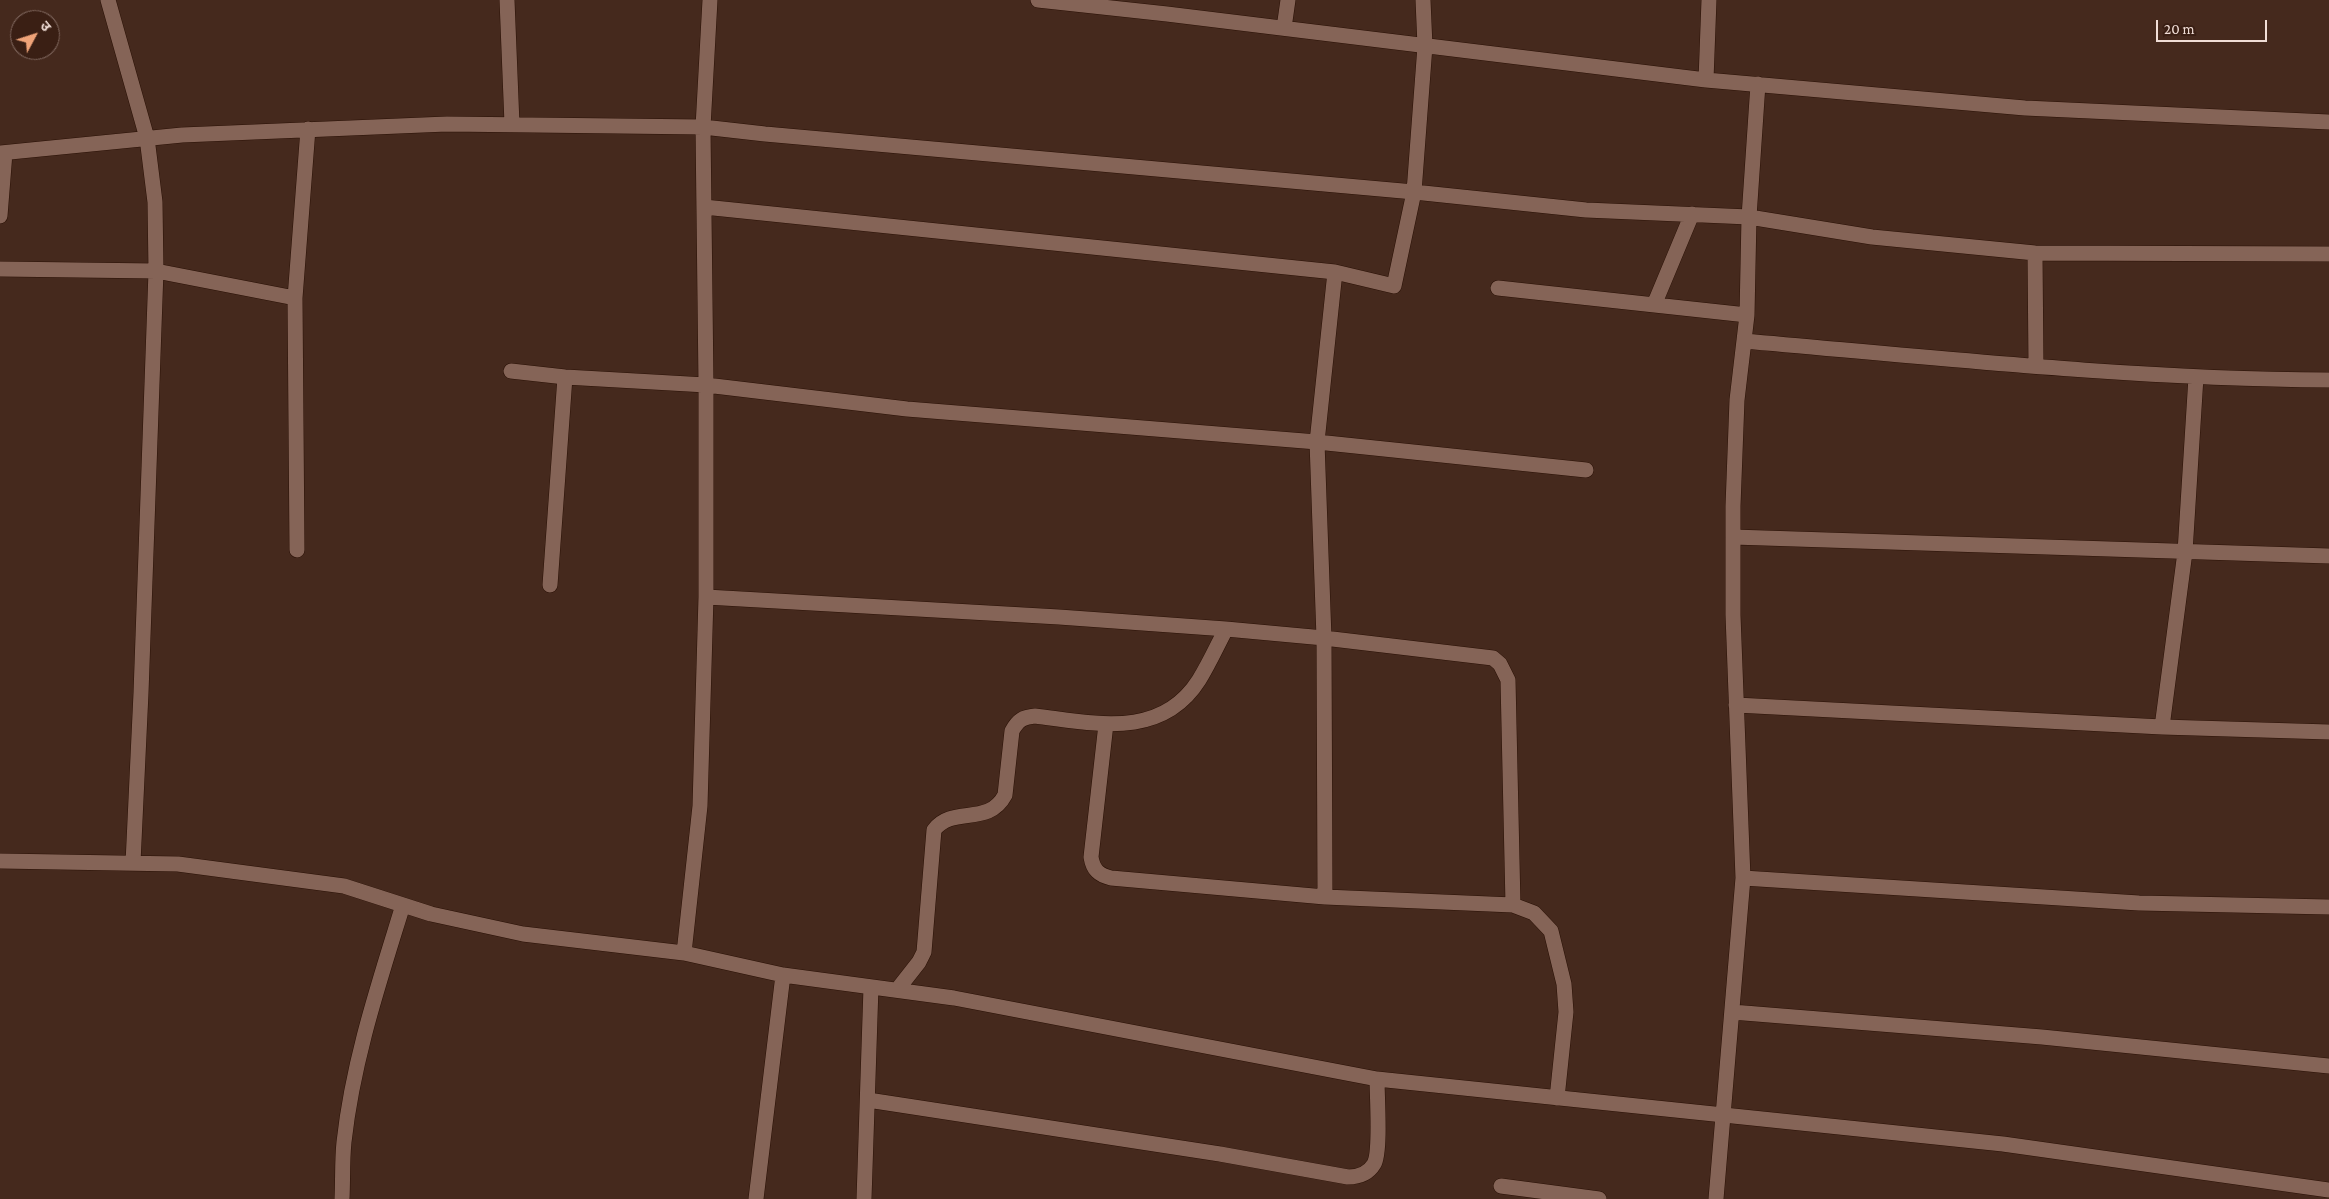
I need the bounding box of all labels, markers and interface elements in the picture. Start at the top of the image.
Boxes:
north arrow [10,10,60,60]
scale bar [2159,10,2270,42]
text: उ [37,18,54,34]
text: 20 m [2164,21,2195,37]

